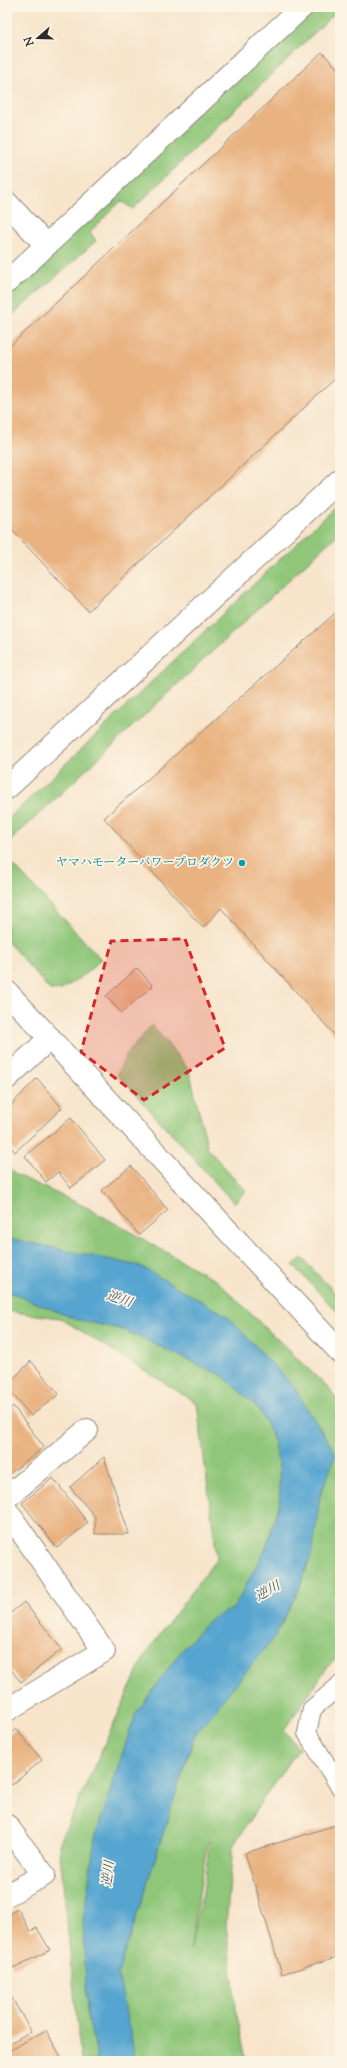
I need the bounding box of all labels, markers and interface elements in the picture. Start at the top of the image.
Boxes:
north arrow [18,18,58,58]
text: N [20,34,39,49]
place label: ヤマハモーターパワープロダクツ [56,854,234,872]
marker: ヤマハモーターパワープロダクツ [237,858,247,868]
water label: 逆川 [104,1287,136,1313]
water label: 逆川 [252,1577,285,1606]
water label: 逆川 [98,1858,120,1888]

